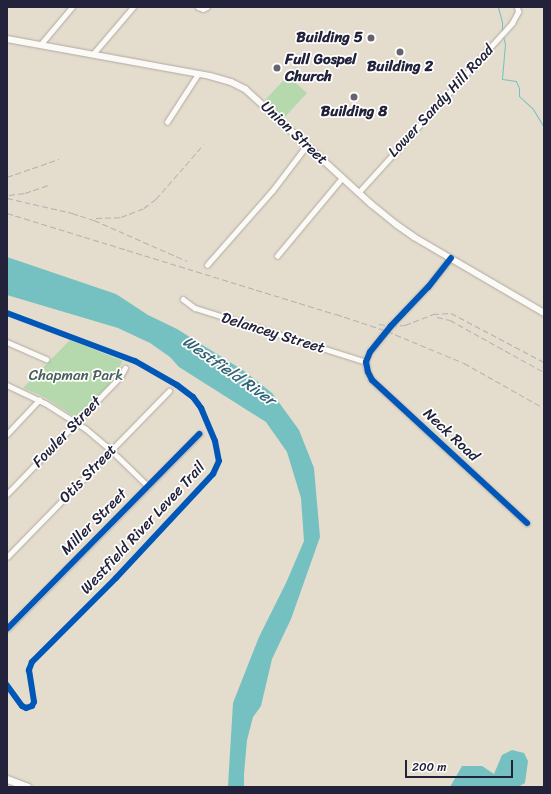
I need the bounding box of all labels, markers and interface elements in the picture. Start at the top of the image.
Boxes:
place label: Building 5 [296,29,363,47]
marker: Building 5 [366,33,376,43]
street label: Lower Sandy Hill Road [384,41,498,161]
marker: Building 2 [395,47,405,57]
place label: Full Gospel Church [285,50,357,85]
place label: Building 2 [367,58,433,76]
marker: Full Gospel Church [272,63,282,73]
marker: Building 8 [349,92,359,102]
street label: Union Street [257,97,331,169]
place label: Building 8 [321,103,387,121]
street label: Delancey Street [219,309,327,357]
water label: Westfield River [179,332,279,410]
park label: Chapman Park [29,367,123,385]
street label: Fowler Street [29,393,105,471]
street label: Neck Road [419,405,483,465]
street label: Otis Street [56,441,120,507]
street label: Westfield River Levee Trail [77,458,209,598]
street label: Miller Street [57,485,131,559]
scale bar [407,752,515,778]
text: 200 m [412,756,446,778]

